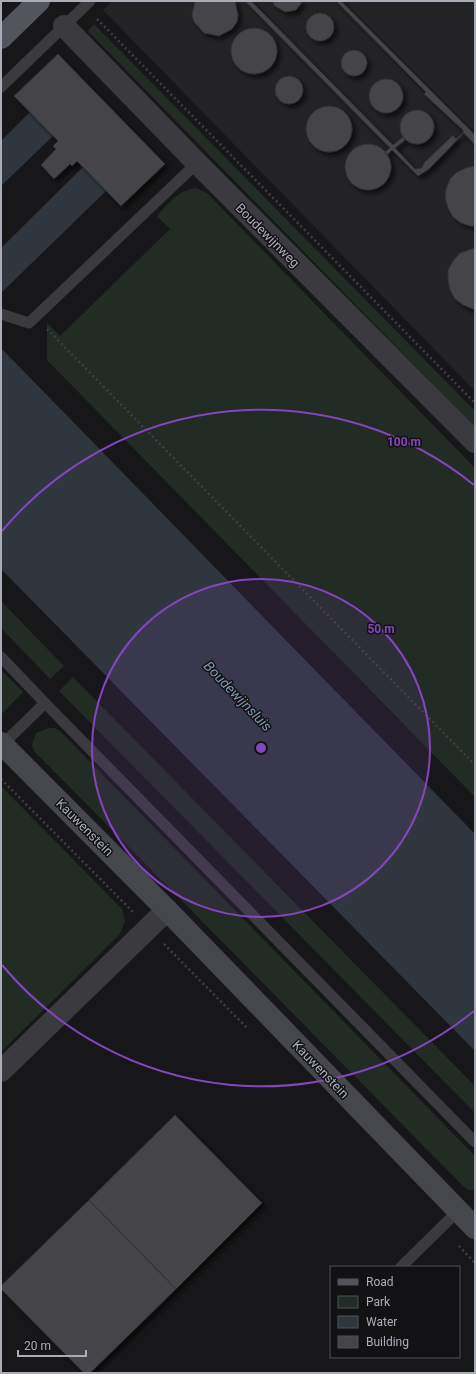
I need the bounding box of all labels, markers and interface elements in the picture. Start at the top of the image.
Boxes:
street label: Boudewijnweg [233,200,303,270]
text: 100 m [387,435,421,449]
text: 50 m [367,622,395,636]
water label: Boudewijnsluis [201,658,275,734]
centre of rings [254,741,268,755]
street label: Kauwenstein [53,796,116,859]
street label: Kauwenstein [289,1037,352,1101]
legend [330,1266,460,1358]
text: Road [366,1275,394,1289]
text: Park [366,1295,391,1309]
text: Water [366,1315,397,1329]
scale bar [18,1332,86,1358]
text: Building [366,1335,409,1349]
text: 20 m [24,1339,51,1353]

